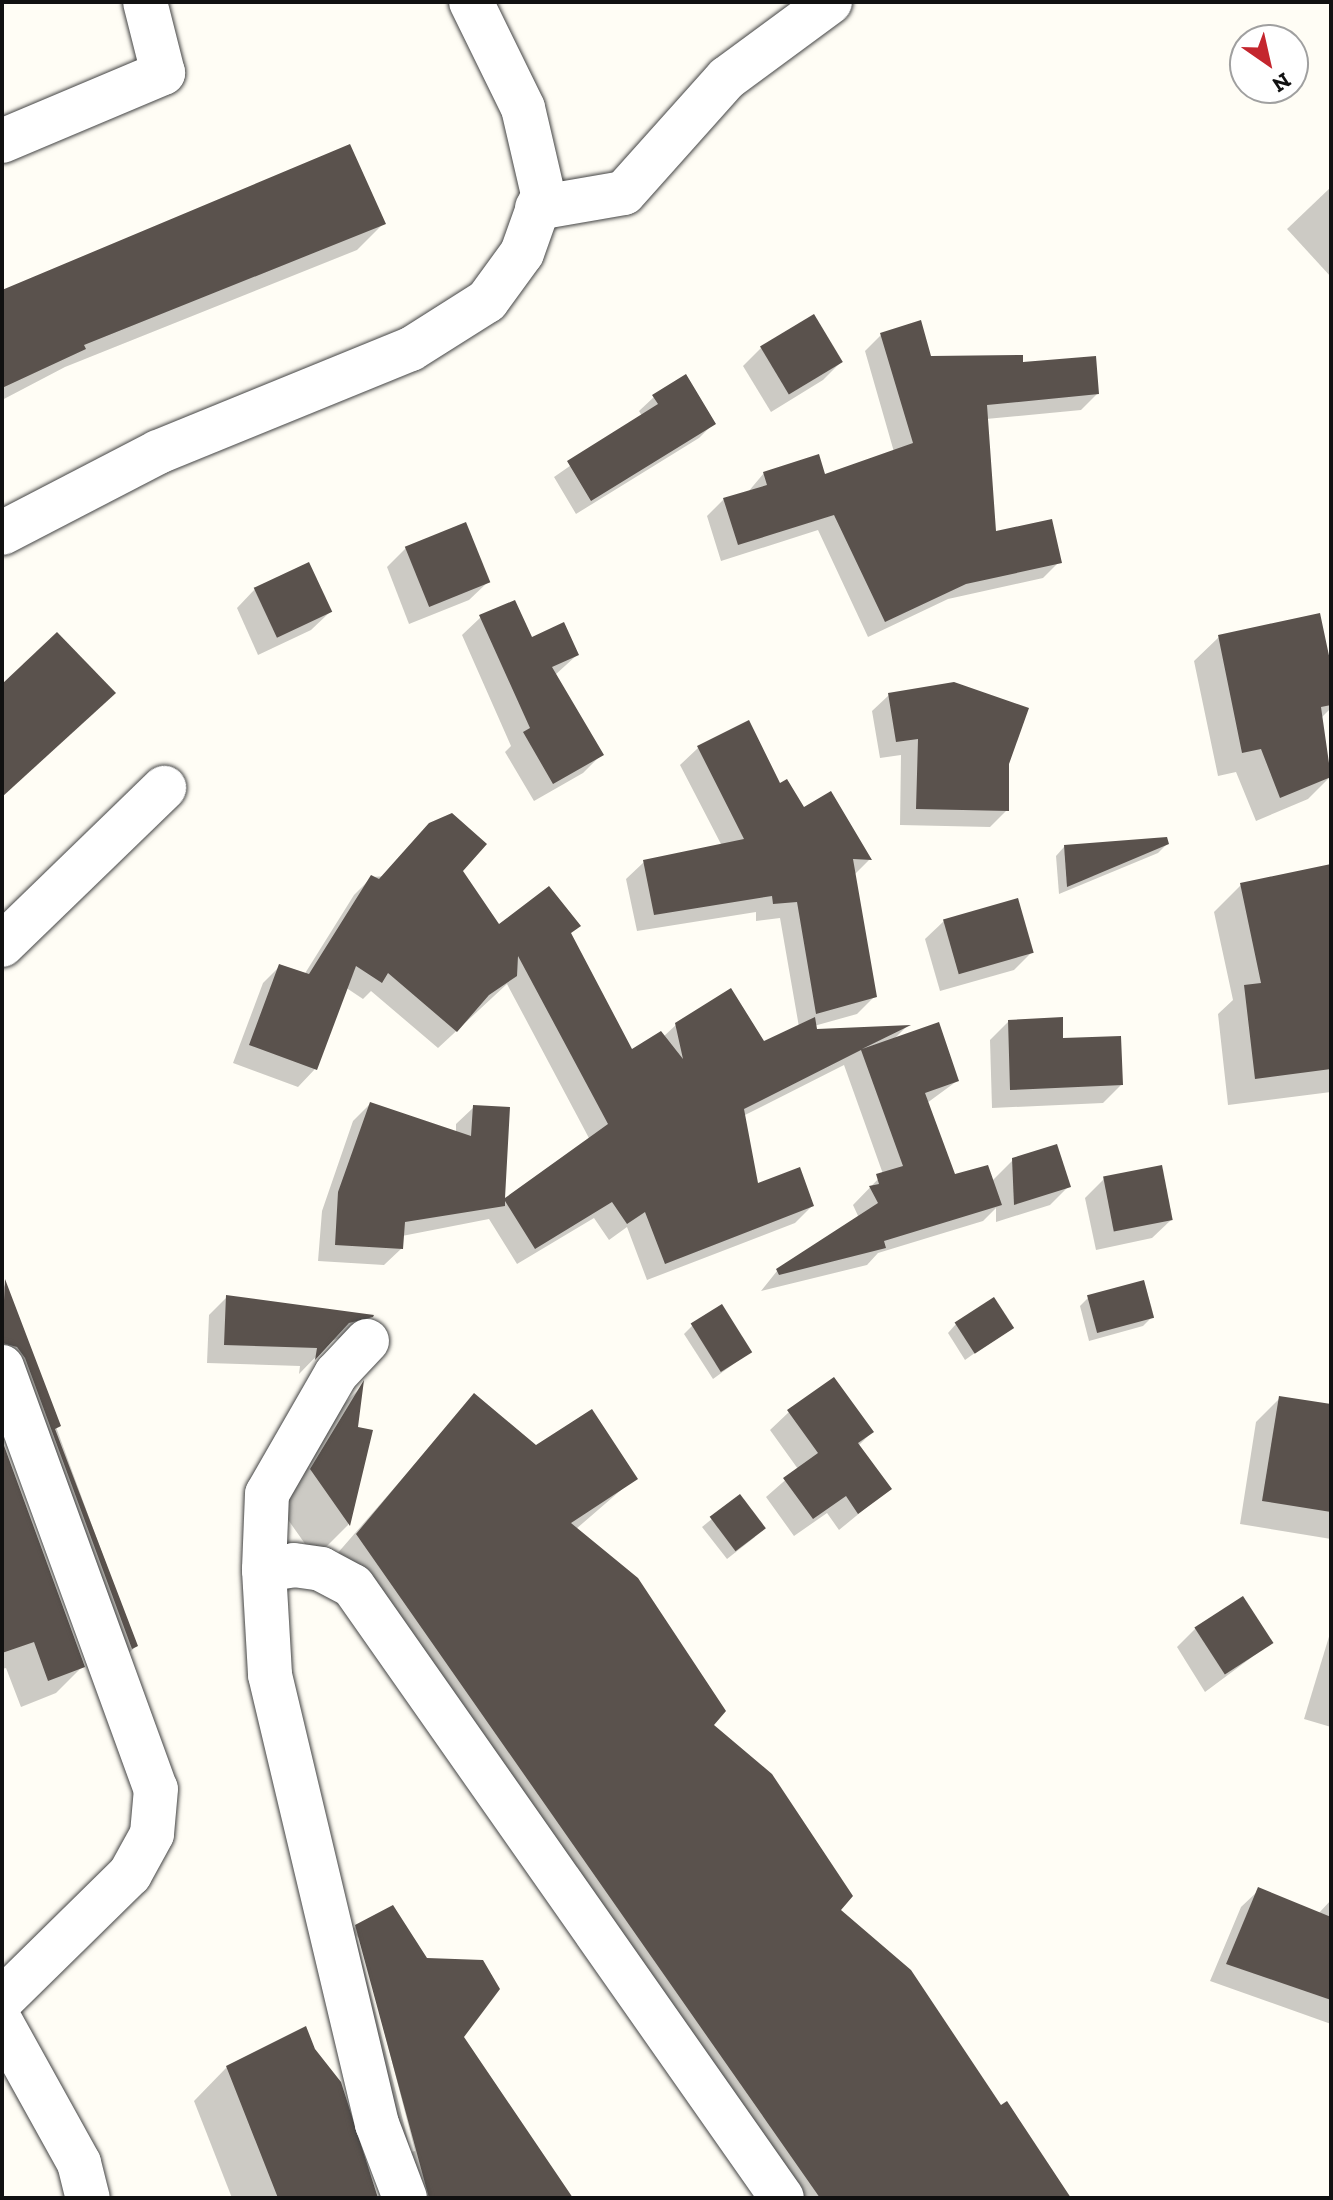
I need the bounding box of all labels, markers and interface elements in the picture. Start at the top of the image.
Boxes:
north arrow [1229,24,1309,104]
text: N [1267,67,1296,99]

